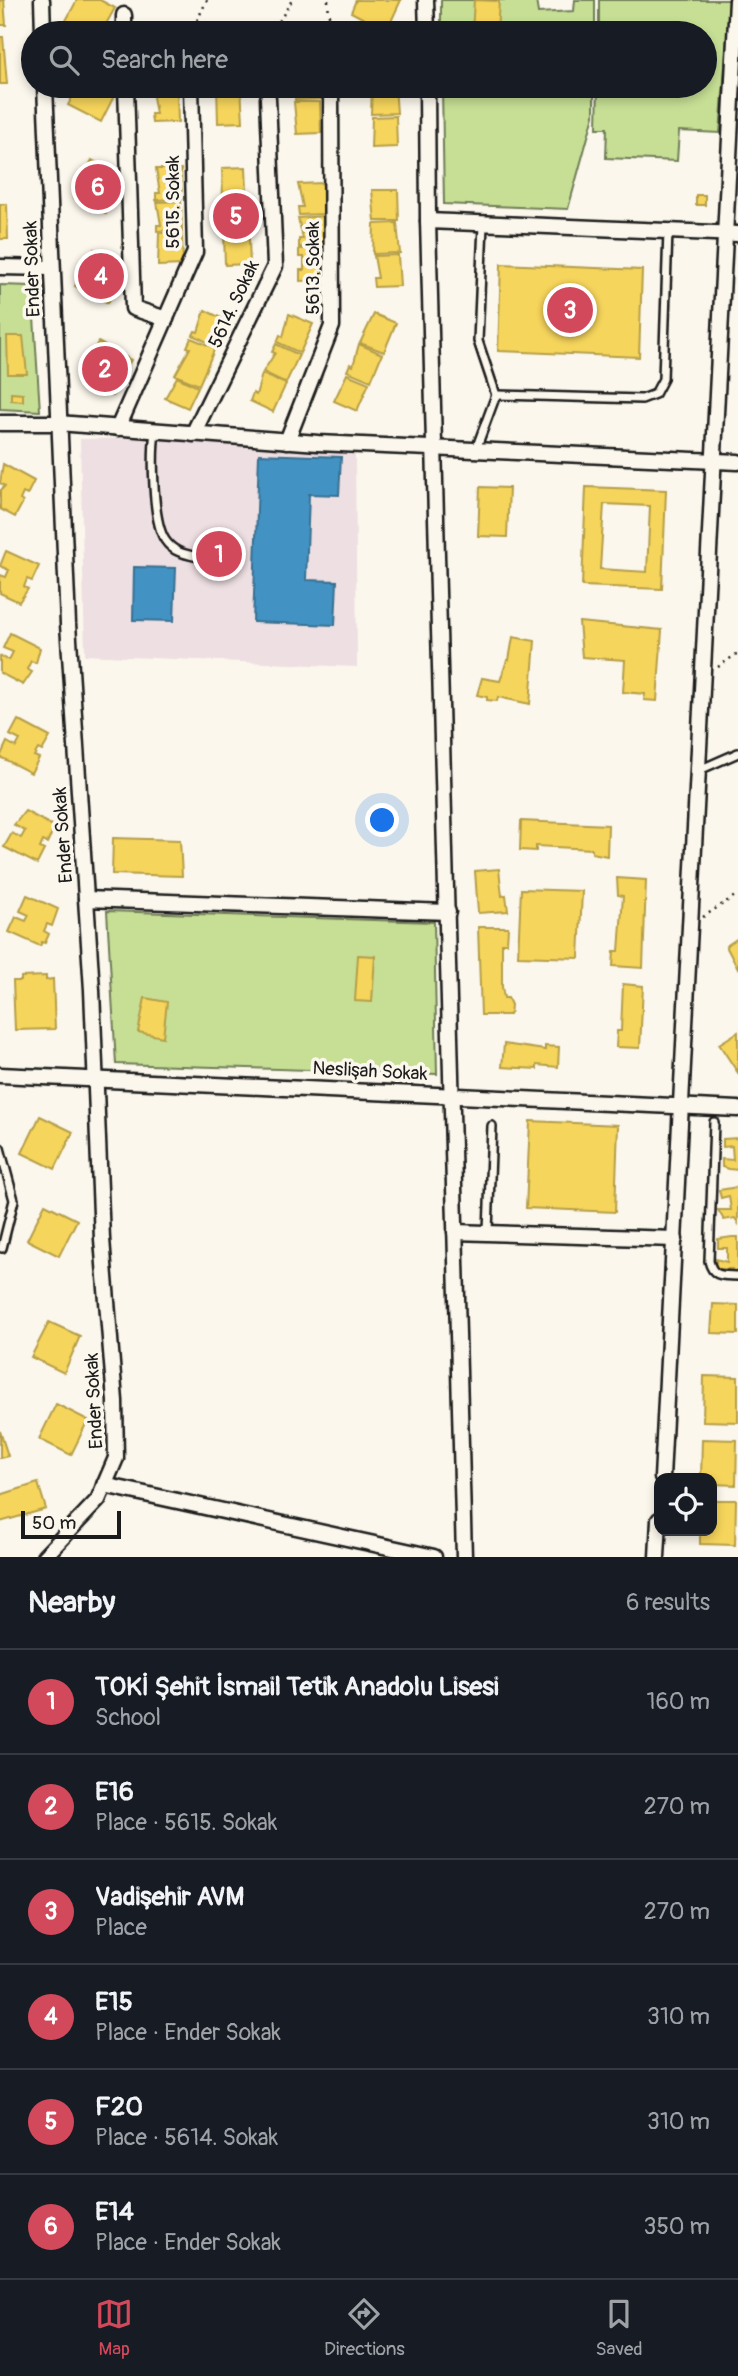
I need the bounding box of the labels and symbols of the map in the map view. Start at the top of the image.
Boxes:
street label: 5615. Sokak [161,155,185,249]
pin: 6 [75,161,121,213]
pin: 5 [213,190,259,242]
street label: Ender Sokak [18,220,46,318]
street label: 5613. Sokak [301,221,325,315]
pin: 4 [78,250,124,302]
street label: 5614. Sokak [203,256,265,352]
pin: 3 [547,284,593,336]
pin: 2 [82,343,128,395]
pin: 1 [196,528,242,580]
street label: Ender Sokak [48,786,78,884]
your location [365,803,399,837]
street label: Neslişah Sokak [312,1056,428,1086]
street label: Ender Sokak [79,1352,109,1450]
scale bar [21,1508,121,1540]

